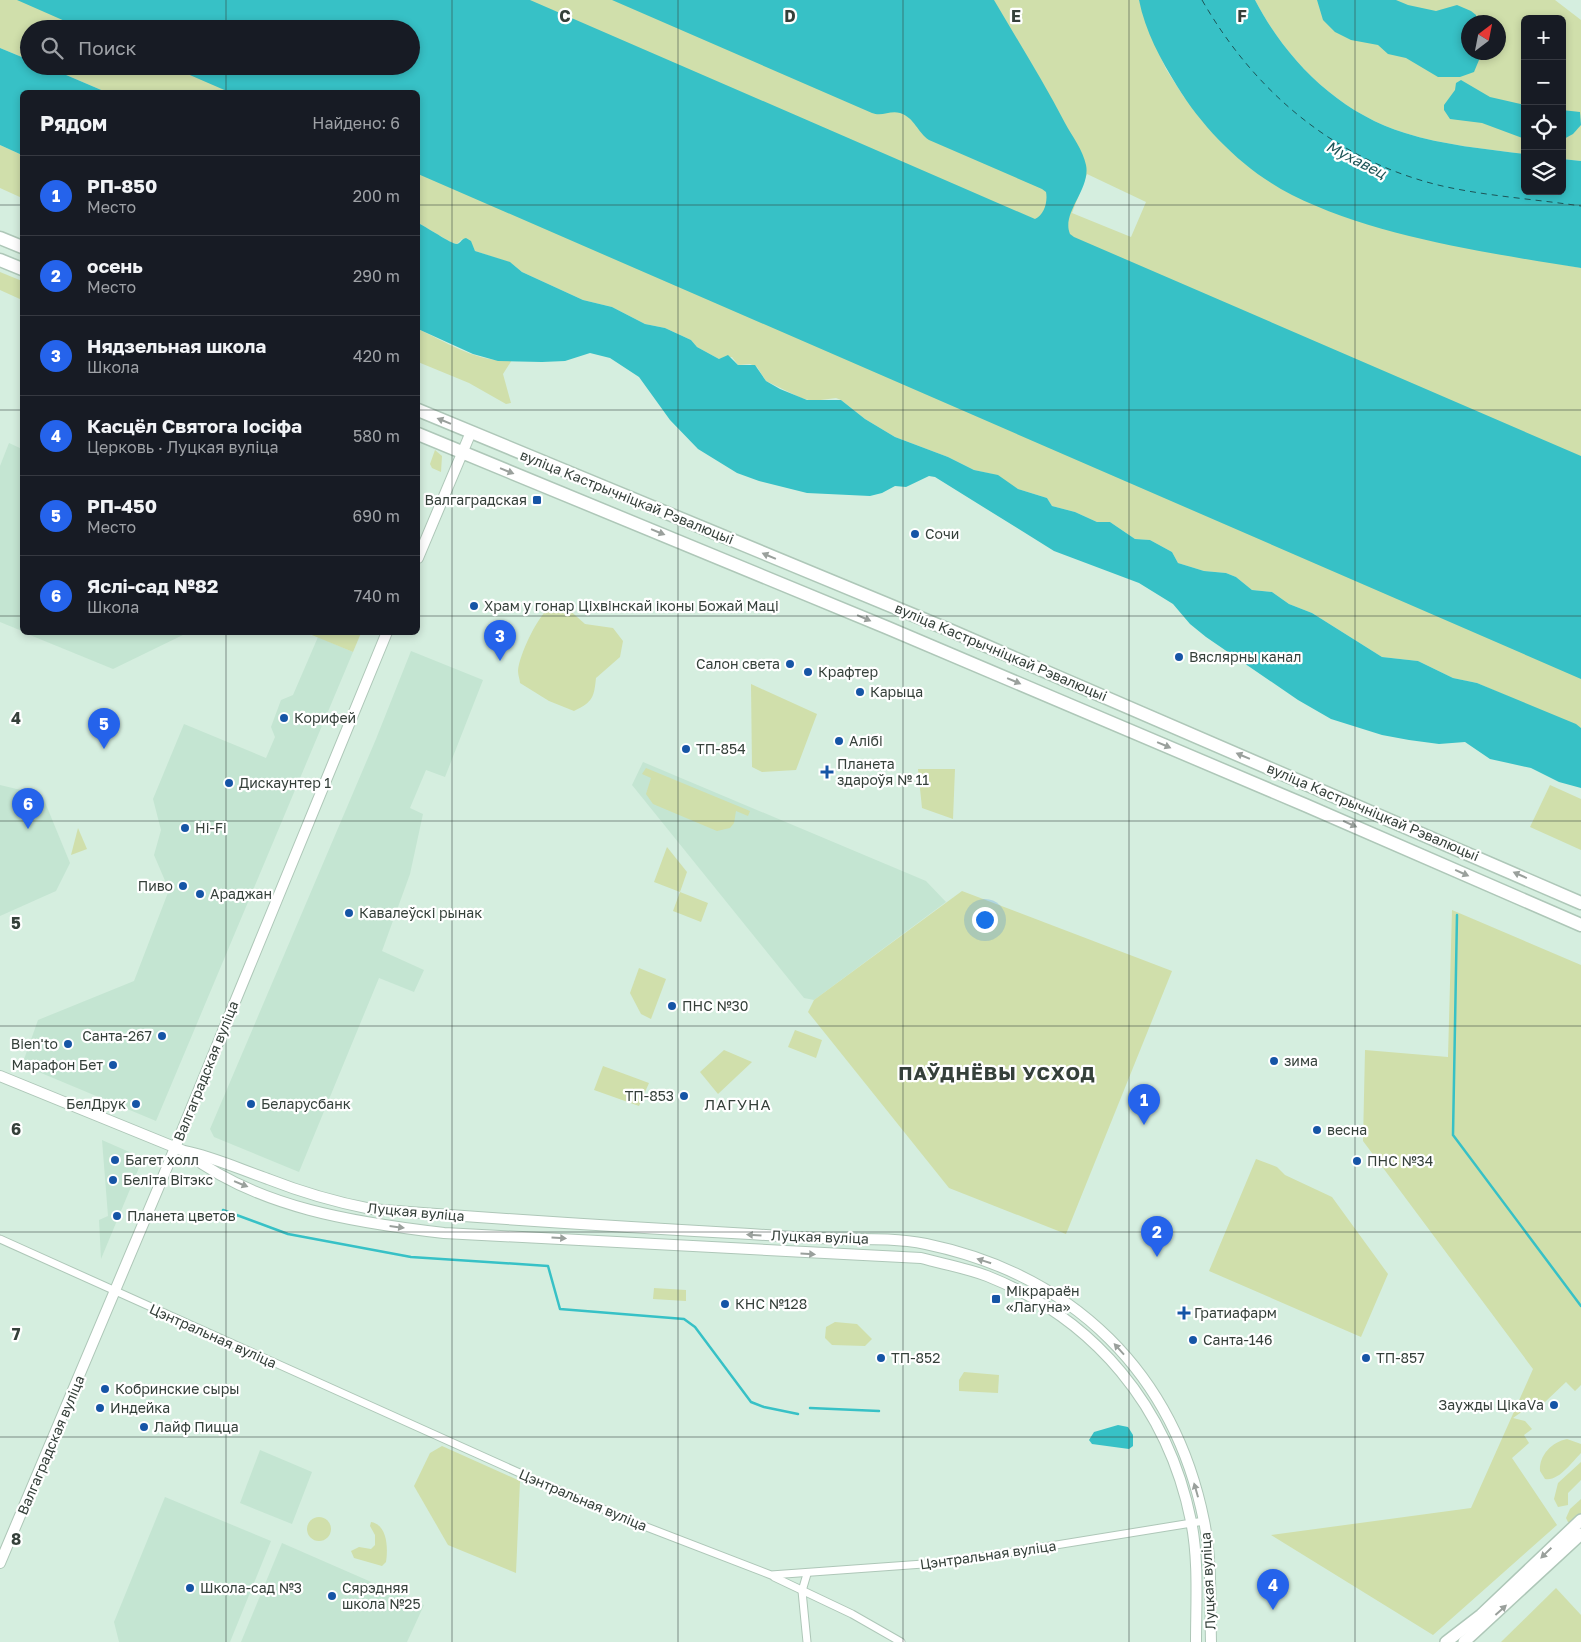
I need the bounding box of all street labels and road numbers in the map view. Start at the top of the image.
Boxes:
street label: вуліца Кастрычніцкай Рэвалюцыі [518,446,737,547]
street label: вуліца Кастрычніцкай Рэвалюцыі [892,599,1110,704]
street label: вуліца Кастрычніцкай Рэвалюцыі [1264,759,1482,864]
street label: Валгаградская вуліца [170,998,241,1143]
street label: Луцкая вуліца [367,1199,465,1224]
street label: Луцкая вуліца [771,1226,869,1247]
street label: Цэнтральная вуліца [147,1300,279,1371]
street label: Валгаградская вуліца [13,1373,88,1517]
street label: Цэнтральная вуліца [517,1465,650,1534]
street label: Луцкая вуліца [1196,1532,1219,1630]
street label: Цэнтральная вуліца [919,1537,1057,1572]

